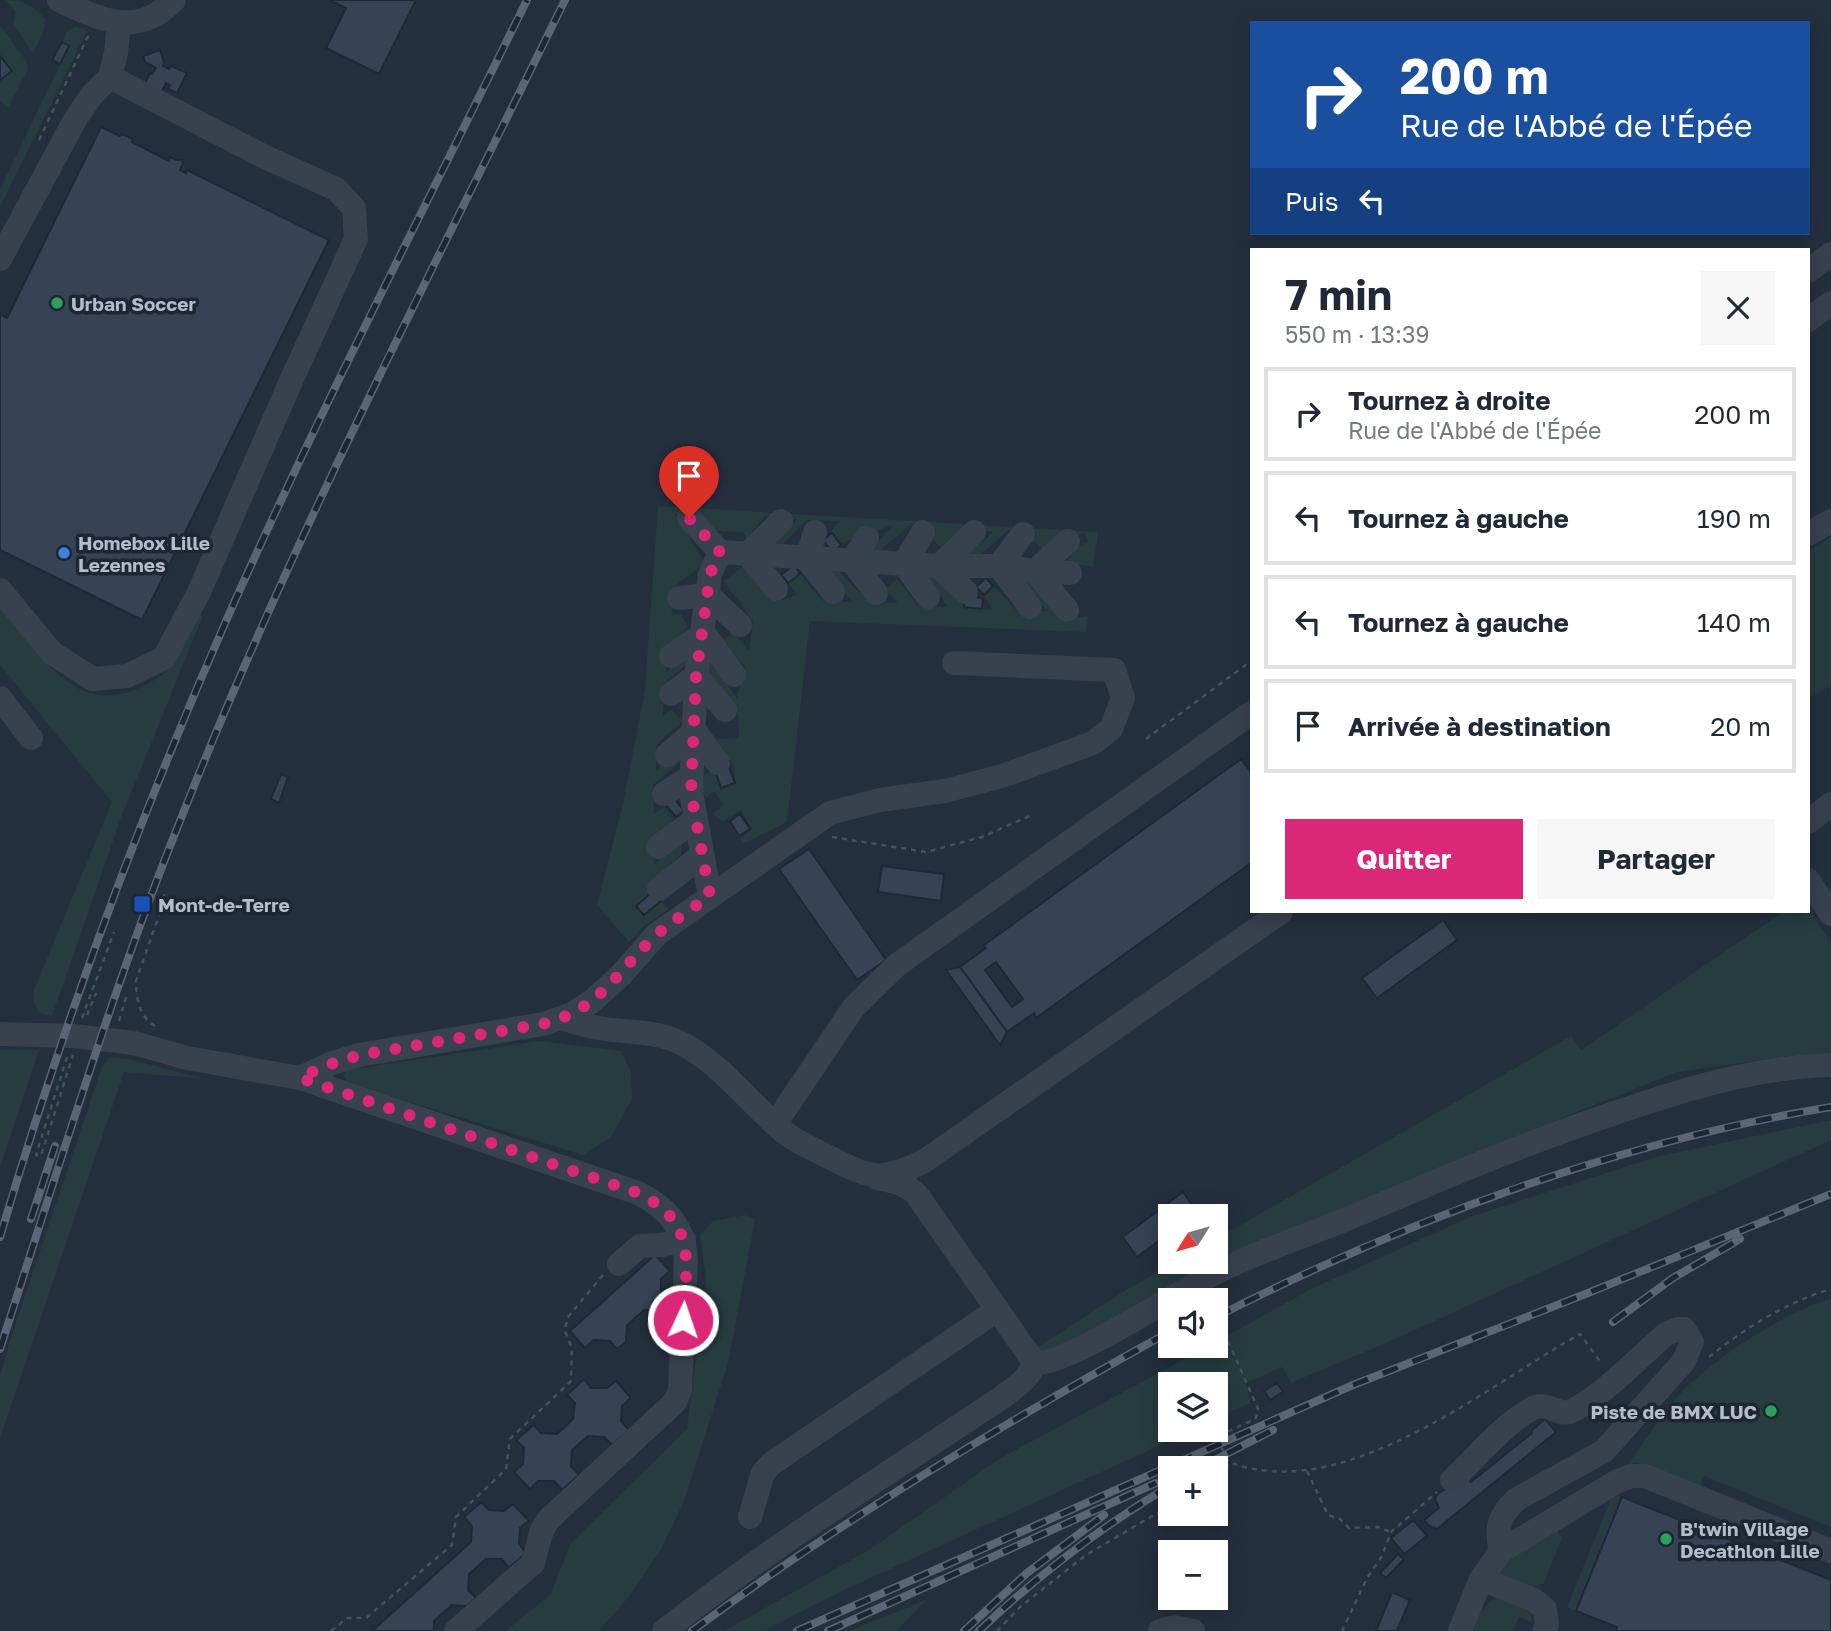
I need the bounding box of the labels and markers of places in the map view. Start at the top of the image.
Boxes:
place label: Urban Soccer [71,292,196,315]
marker: Urban Soccer [49,295,65,311]
pin [659,446,719,518]
place label: Homebox Lille Lezennes [78,531,210,576]
marker: Homebox Lille Lezennes [56,545,72,561]
place label: Mont-de-Terre [158,893,290,916]
marker: Mont-de-Terre [132,894,152,914]
place label: Piste de BMX LUC [1591,1400,1757,1423]
marker: Piste de BMX LUC [1763,1403,1779,1419]
place label: B'twin Village Decathlon Lille [1680,1517,1820,1562]
marker: B'twin Village Decathlon Lille [1658,1531,1674,1547]

